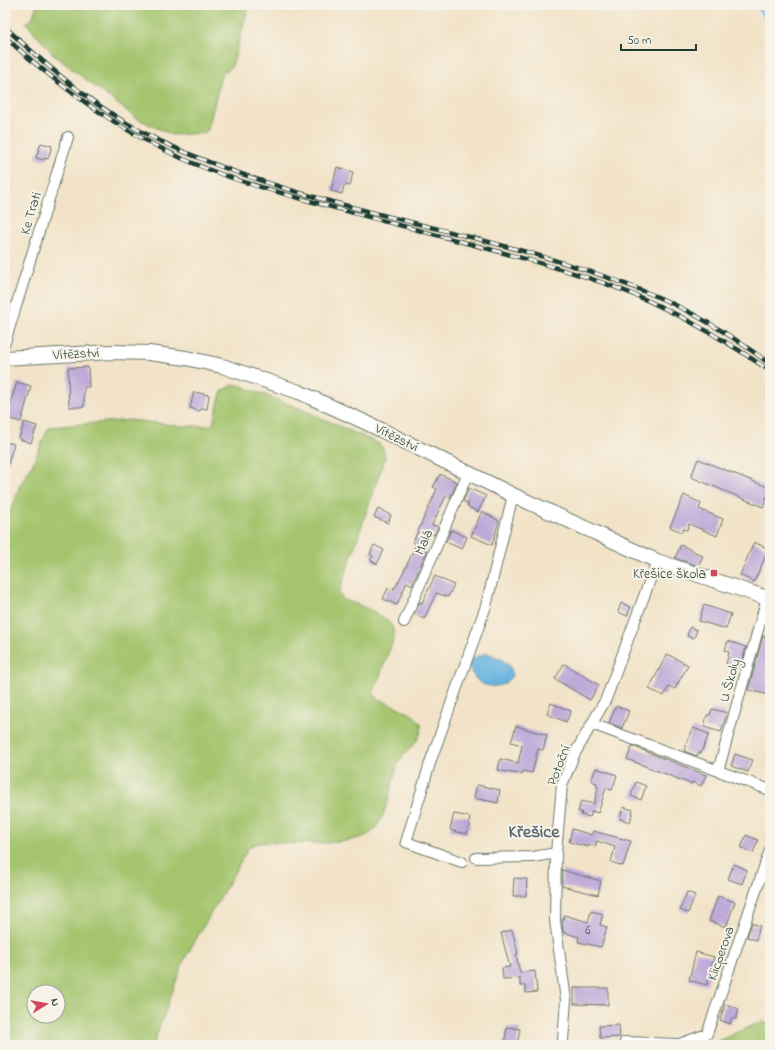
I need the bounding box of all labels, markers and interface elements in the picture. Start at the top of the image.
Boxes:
scale bar [621,26,696,52]
text: 50 m [627,32,651,50]
street label: Ke Trati [15,189,48,237]
street label: Vítězství [51,343,100,366]
street label: Vítězství [370,418,422,458]
street label: Malá [410,527,439,558]
place label: Křešice škola [633,564,706,585]
marker: Křešice škola [709,568,719,578]
street label: U Školy [714,656,748,705]
street label: Potoční [542,742,577,789]
district label: Křešice [509,820,560,846]
house number: 6 [585,922,591,940]
street label: Klicperova [702,923,741,984]
north arrow [26,984,66,1024]
text: N [46,997,63,1007]

